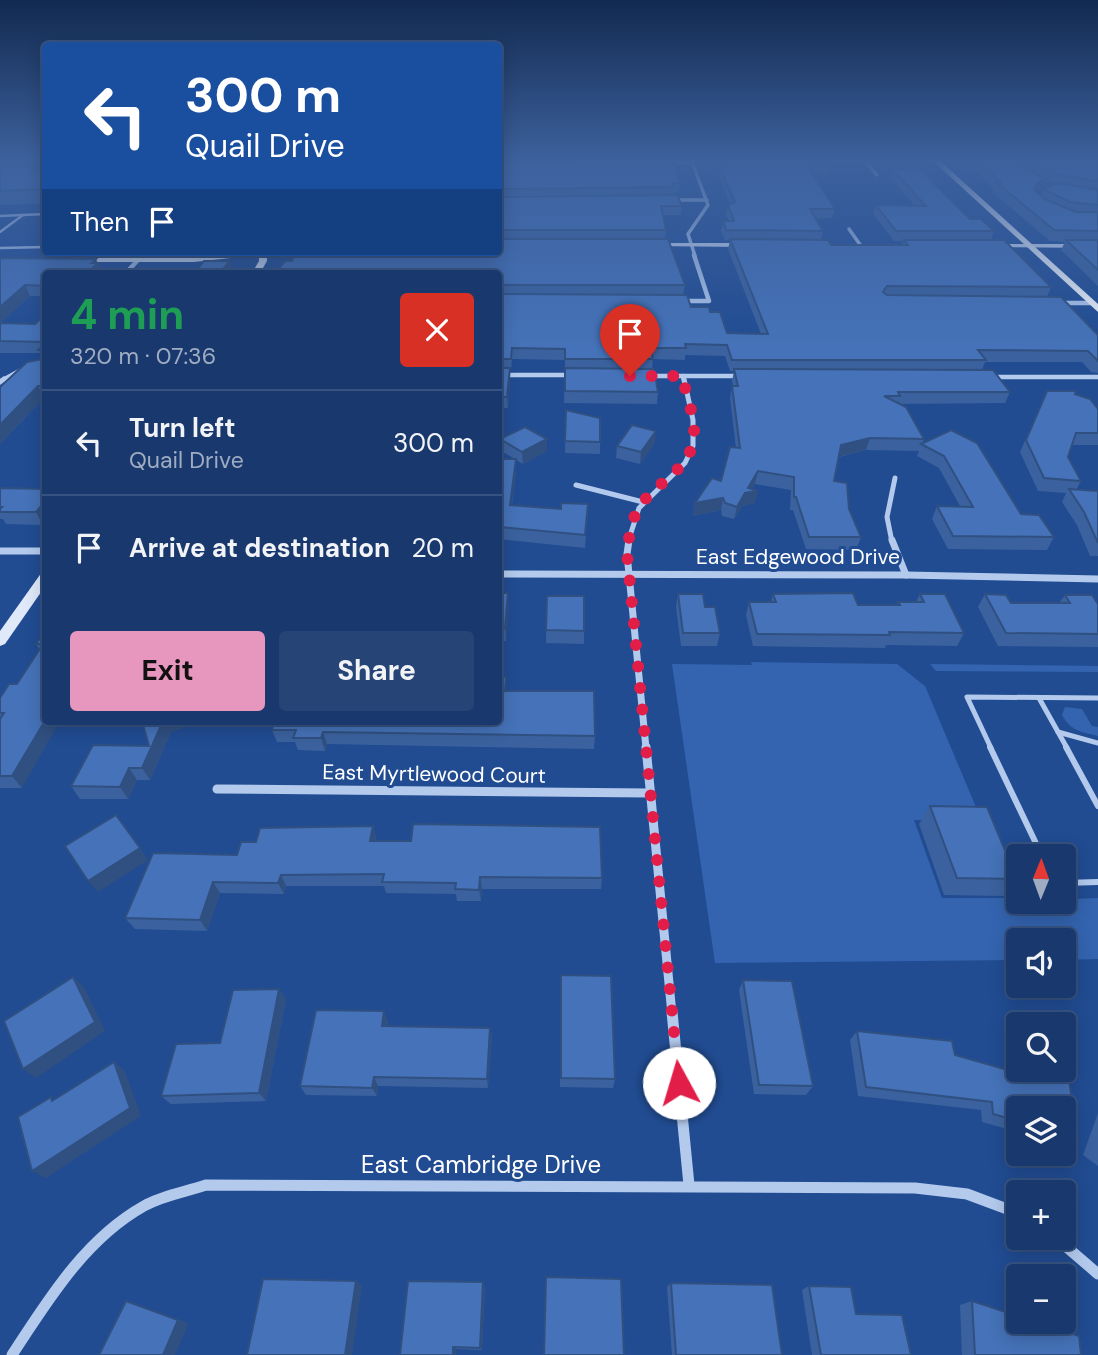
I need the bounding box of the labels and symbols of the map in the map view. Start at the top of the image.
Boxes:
pin [600,304,660,376]
street label: East Edgewood Drive [696,543,900,571]
street label: East Myrtlewood Court [322,758,546,790]
north arrow [1006,844,1076,914]
position arrow [642,1046,716,1120]
street label: East Cambridge Drive [361,1149,601,1180]

